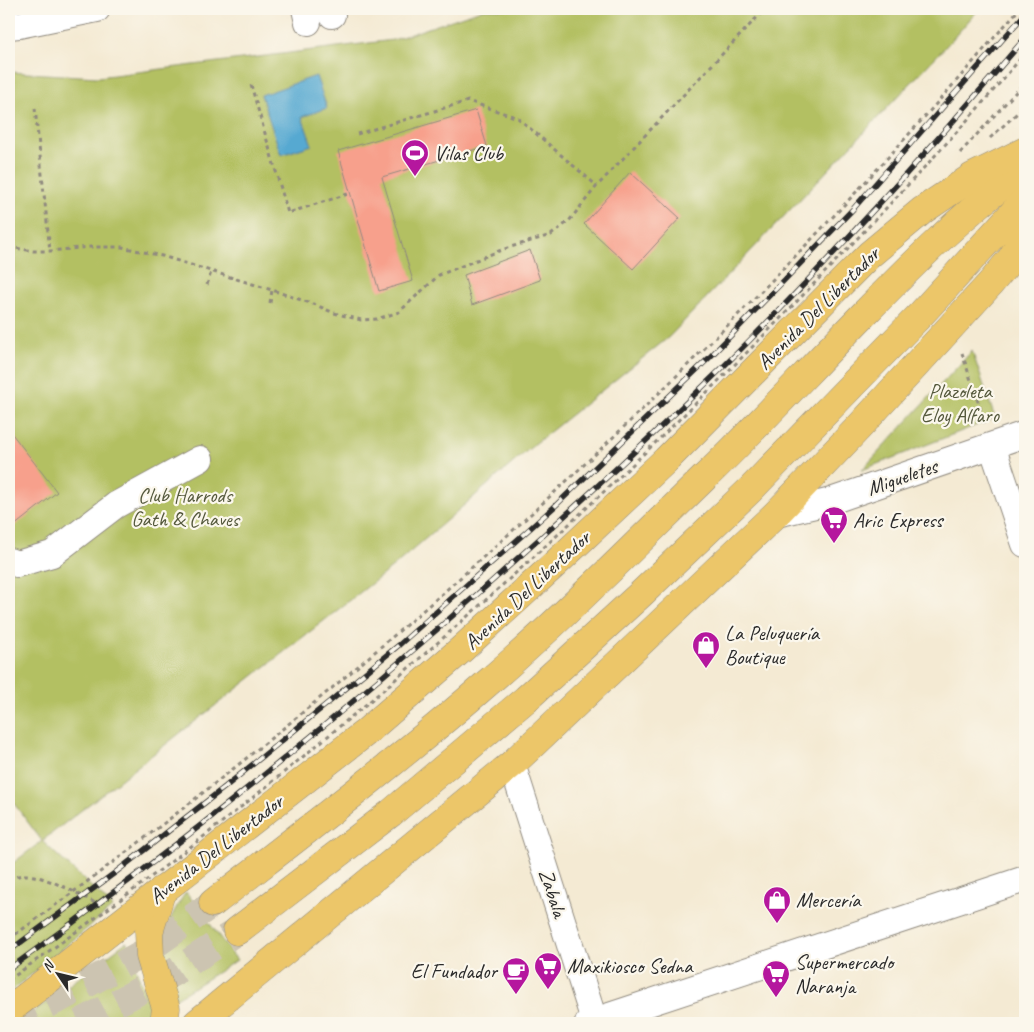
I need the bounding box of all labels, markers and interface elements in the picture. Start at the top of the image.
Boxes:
sports icon: Vilas Club [400,138,430,177]
place label: Vilas Club [434,140,505,166]
street label: Avenida Del Libertador [751,240,886,375]
park label: Plazoleta Eloy Alfaro [921,378,1001,428]
street label: Migueletes [863,452,942,501]
park label: Club Harrods Gath & Chaves [131,482,241,532]
supermarket icon: Aric Express [819,505,849,544]
place label: Aric Express [853,507,944,533]
street label: Avenida Del Libertador [458,524,597,655]
place label: La Peluquería Boutique [725,620,821,670]
shop icon: La Peluquería Boutique [691,630,721,669]
street label: Avenida Del Libertador [144,788,289,910]
street label: Zabala [533,865,574,923]
shop icon: Mercería [762,885,792,924]
place label: Mercería [796,887,862,913]
place label: Supermercado Naranja [795,949,896,999]
north arrow [32,950,82,1000]
supermarket icon: Maxikiosco Sedna [533,951,563,990]
place label: Maxikiosco Sedna [567,953,694,979]
text: N [38,956,59,975]
cafe icon: El Fundador [501,956,531,995]
place label: El Fundador [411,958,498,984]
supermarket icon: Supermercado Naranja [761,959,791,998]

